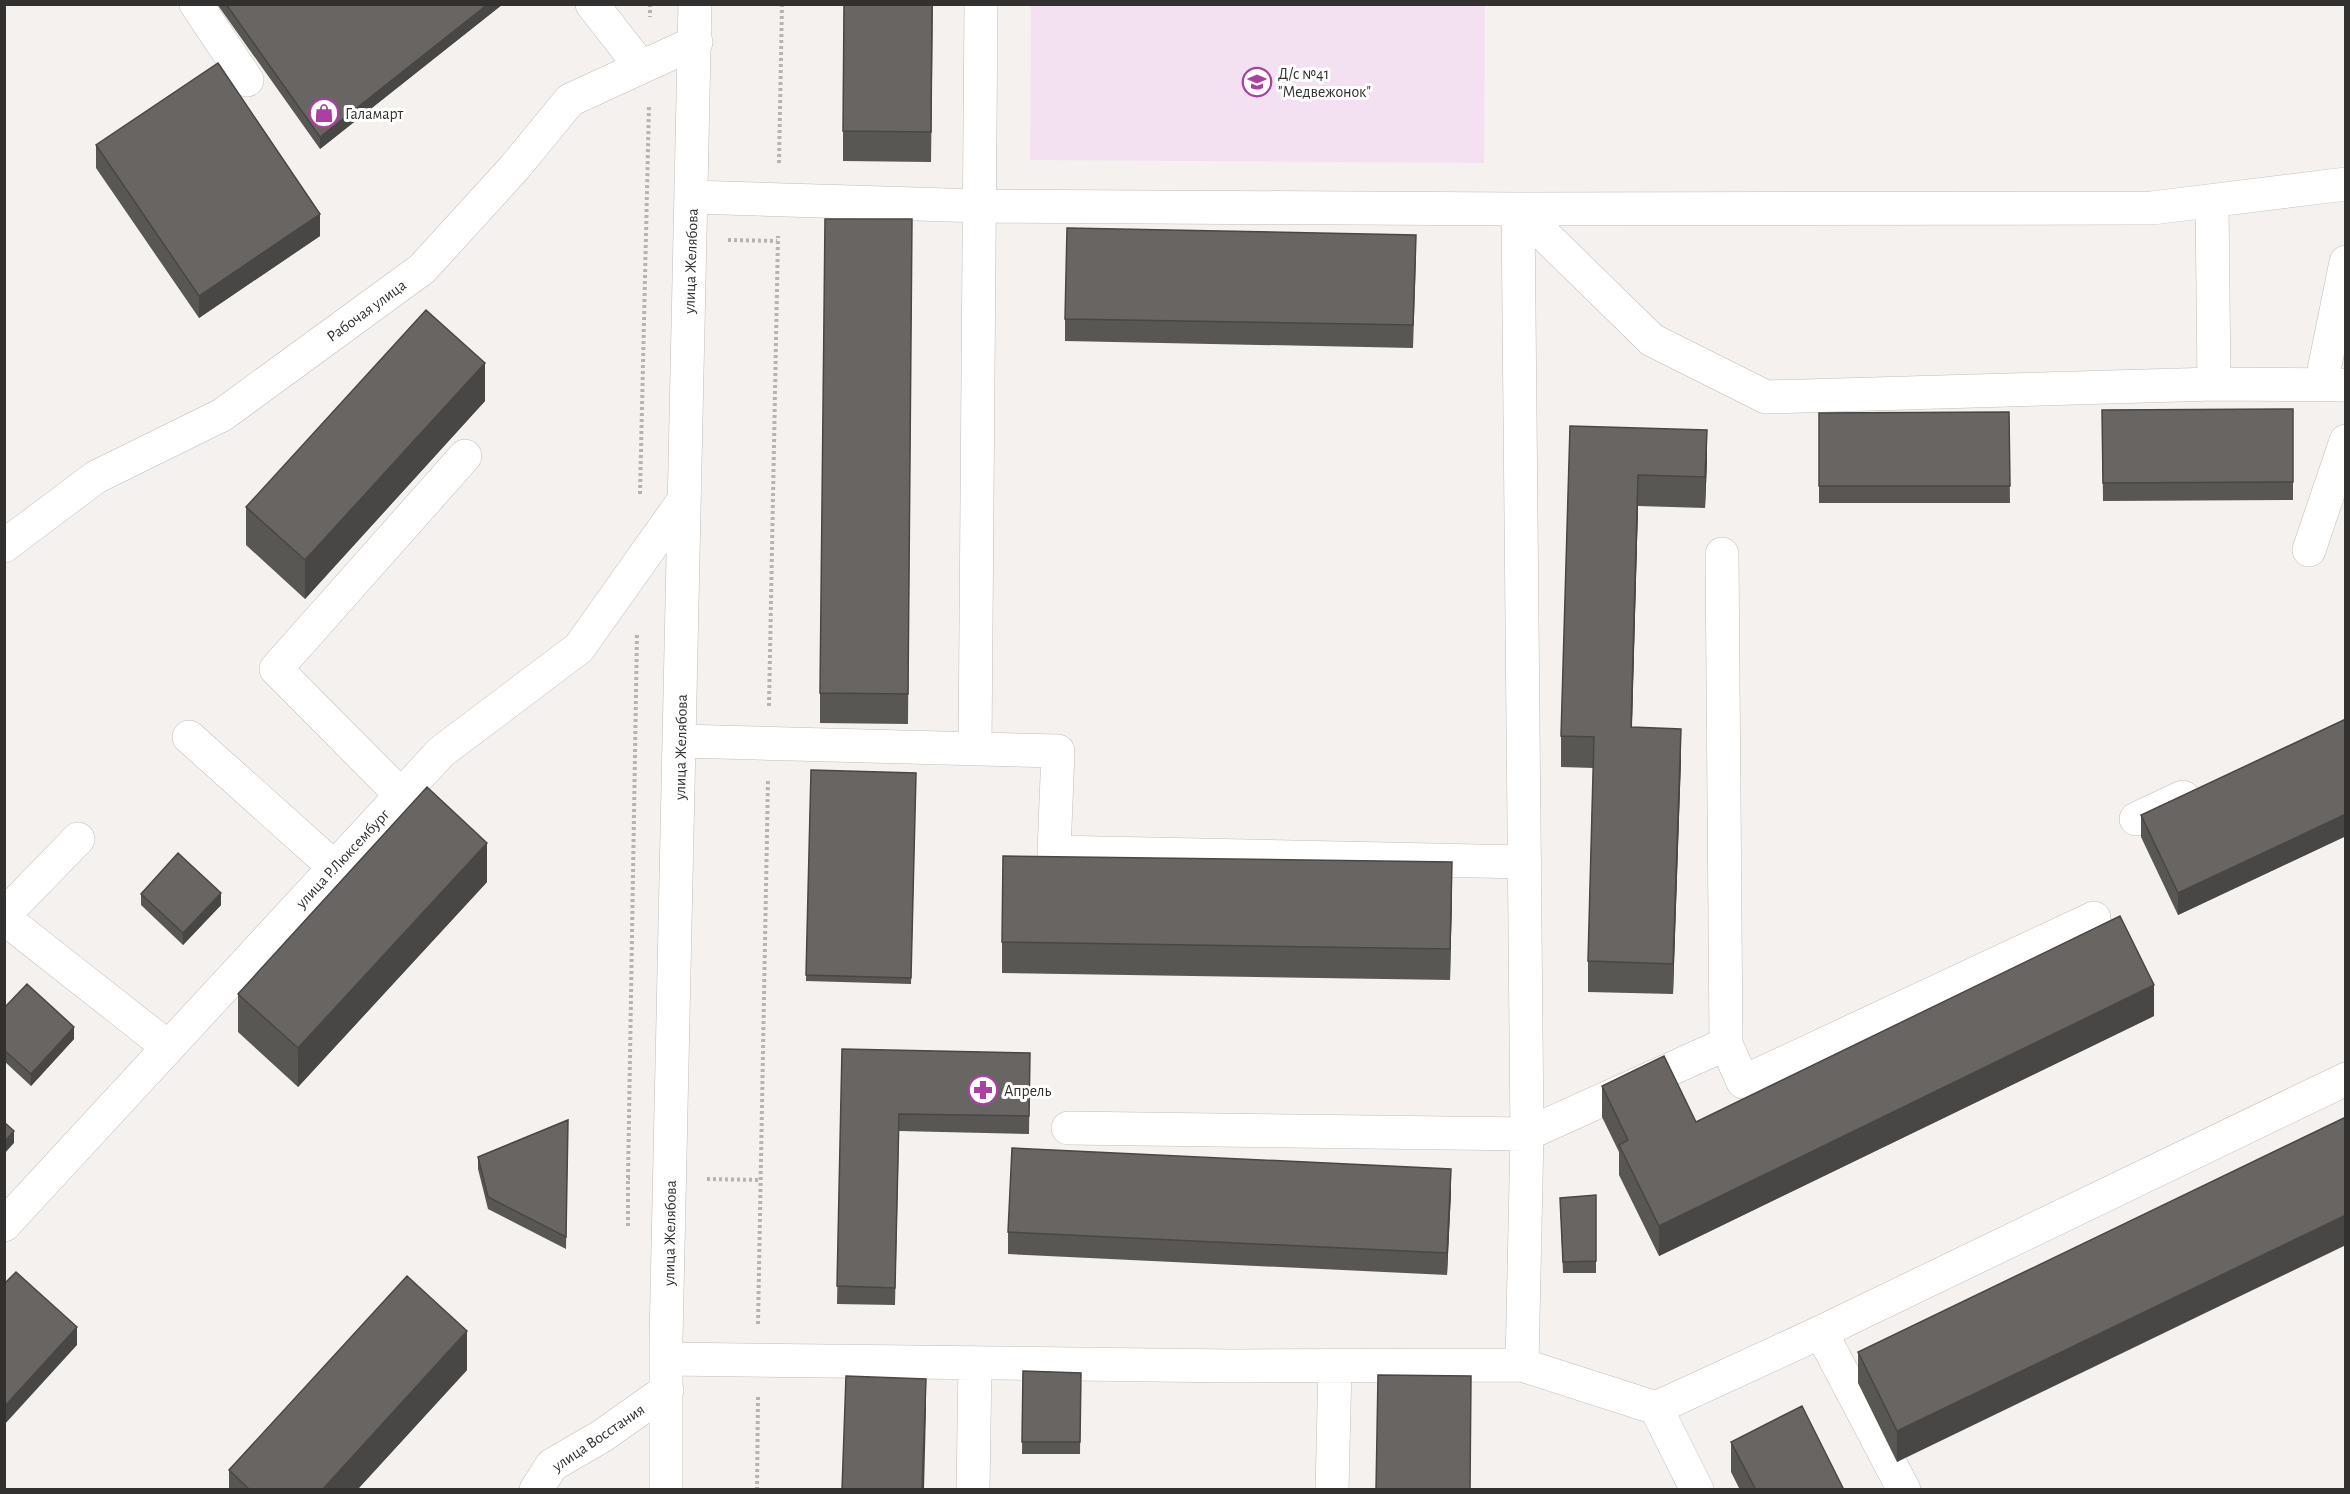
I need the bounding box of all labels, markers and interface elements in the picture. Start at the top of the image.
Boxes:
school or university icon: Д/с №41 "Медвежонок" [1241,66,1273,98]
place label: Д/с №41 "Медвежонок" [1278,66,1371,100]
shop icon: Галамарт [308,97,340,129]
place label: Галамарт [345,106,404,122]
street label: улица Желябова [681,208,702,315]
street label: Рабочая улица [324,277,410,346]
street label: улица Желябова [672,694,691,801]
street label: улица Р.Люксембург [292,806,394,913]
pharmacy icon: Апрель [967,1074,999,1106]
place label: Апрель [1004,1083,1051,1099]
street label: улица Желябова [661,1180,680,1287]
street label: улица Восстания [549,1401,648,1476]

